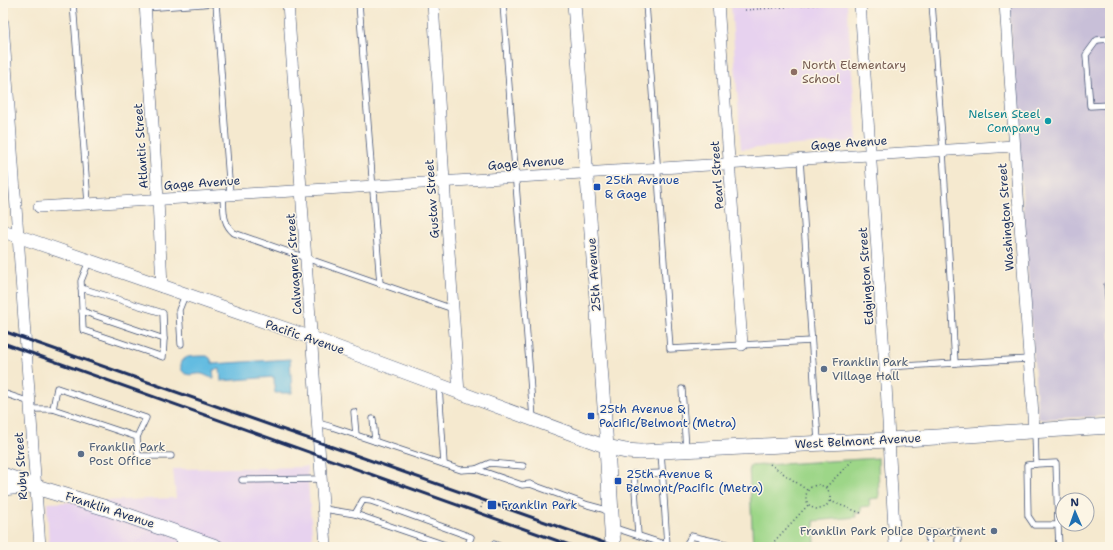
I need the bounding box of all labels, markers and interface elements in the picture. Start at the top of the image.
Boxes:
place label: North Elementary School [802,57,906,87]
marker: North Elementary School [789,67,799,77]
street label: Atlantic Street [130,103,152,189]
place label: Nelsen Steel Company [968,106,1040,136]
marker: Nelsen Steel Company [1043,116,1053,126]
street label: Gage Avenue [810,132,888,154]
street label: Pearl Street [707,140,727,210]
street label: Gage Avenue [487,152,565,174]
street label: Gustav Street [421,159,443,239]
street label: Washington Street [994,163,1018,271]
street label: Gage Avenue [163,172,241,194]
place label: 25th Avenue & Gage [605,172,680,202]
marker: 25th Avenue & Gage [592,182,602,192]
street label: Calwagner Street [282,213,306,315]
street label: Edgington Street [855,226,877,326]
street label: 25th Avenue [583,237,605,313]
street label: Pacific Avenue [263,316,347,358]
place label: Franklin Park Village Hall [832,354,909,384]
marker: Franklin Park Village Hall [819,364,829,374]
place label: 25th Avenue & Pacific/Belmont (Metra) [599,401,736,431]
marker: 25th Avenue & Pacific/Belmont (Metra) [586,411,596,421]
street label: West Belmont Avenue [794,430,922,452]
street label: Ruby Street [11,431,31,501]
place label: Franklin Park Post Office [89,439,166,469]
marker: Franklin Park Post Office [76,449,86,459]
place label: 25th Avenue & Belmont/Pacific (Metra) [626,466,763,496]
marker: 25th Avenue & Belmont/Pacific (Metra) [613,476,623,486]
street label: Franklin Avenue [63,488,157,532]
north arrow [1055,492,1095,532]
text: N [1070,495,1080,510]
place label: Franklin Park [501,497,578,513]
marker: Franklin Park [486,499,498,511]
place label: Franklin Park Police Department [800,523,986,539]
marker: Franklin Park Police Department [989,526,999,536]

